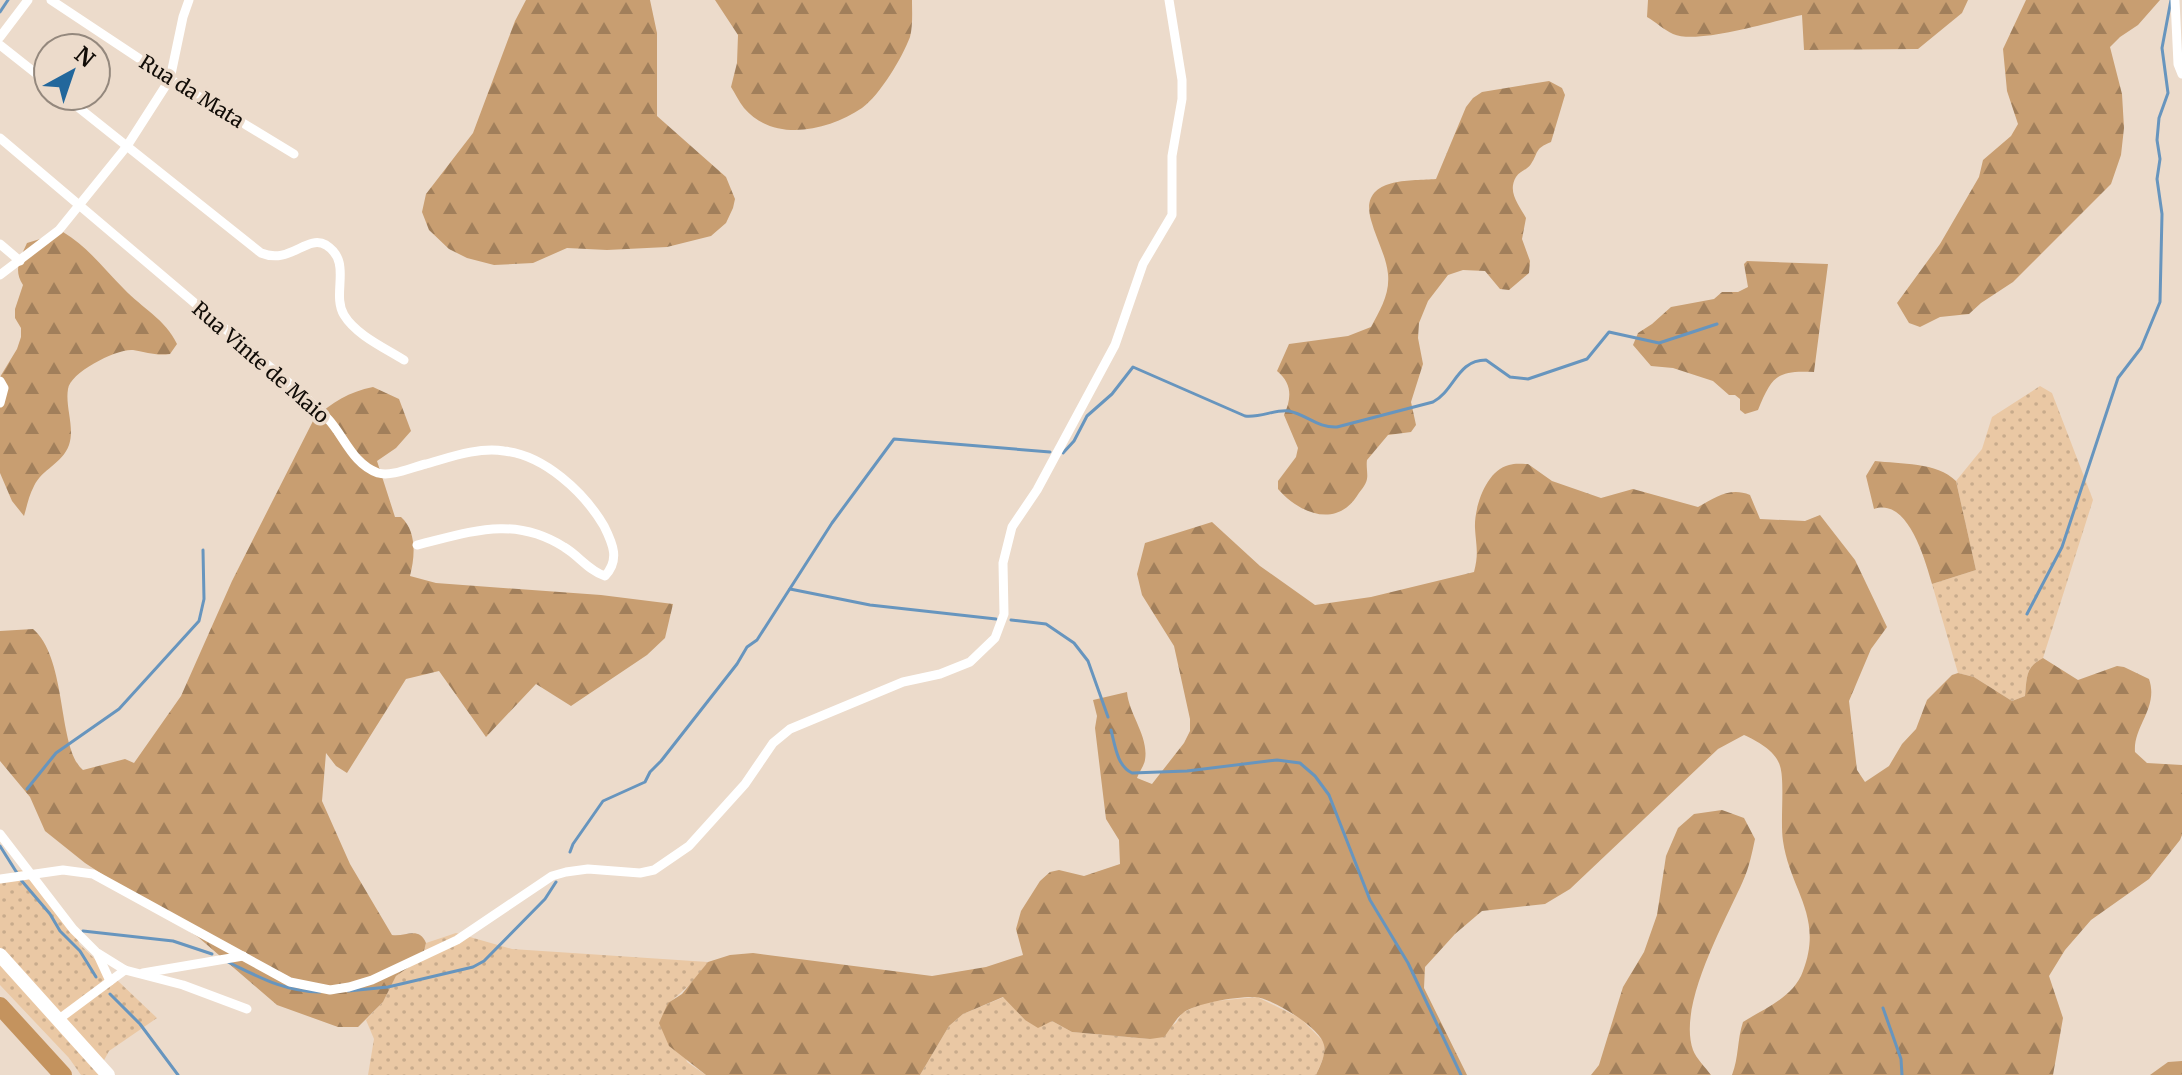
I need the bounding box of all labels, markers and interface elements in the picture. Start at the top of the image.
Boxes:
north arrow [32,32,112,112]
text: N [69,40,101,73]
street label: Rua da Mata [135,49,249,133]
street label: Rua Vinte de Maio [188,296,335,428]

